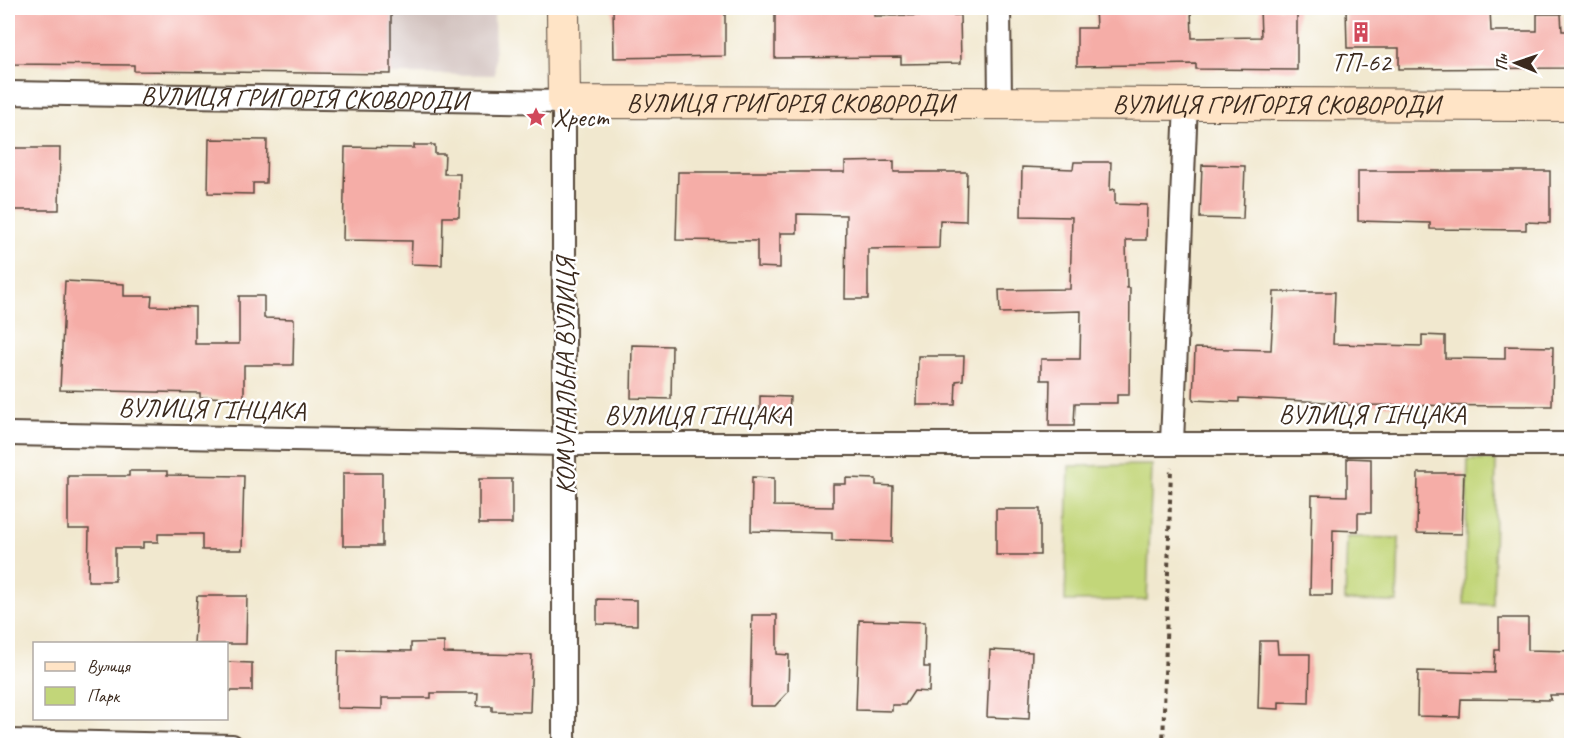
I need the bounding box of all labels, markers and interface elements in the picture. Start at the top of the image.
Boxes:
building icon: ТП-62 [1349,20,1373,44]
north arrow [1486,33,1546,93]
place label: ТП-62 [1331,46,1393,79]
text: Пн [1492,53,1512,71]
street label: ВУЛИЦЯ ГРИГОРІЯ СКОВОРОДИ [140,79,472,117]
street label: ВУЛИЦЯ ГРИГОРІЯ СКОВОРОДИ [627,86,958,120]
street label: ВУЛИЦЯ ГРИГОРІЯ СКОВОРОДИ [1113,87,1444,121]
place label: Хрест [553,101,610,134]
place icon: Хрест [524,105,548,129]
street label: КОМУНАЛЬНА ВУЛИЦЯ [549,254,582,494]
street label: ВУЛИЦЯ ГІНЦАКА [118,391,307,427]
street label: ВУЛИЦЯ ГІНЦАКА [1278,398,1467,431]
street label: ВУЛИЦЯ ГІНЦАКА [604,399,793,432]
legend [33,642,228,720]
text: Вулиця [87,655,131,677]
text: Парк [87,685,121,707]

